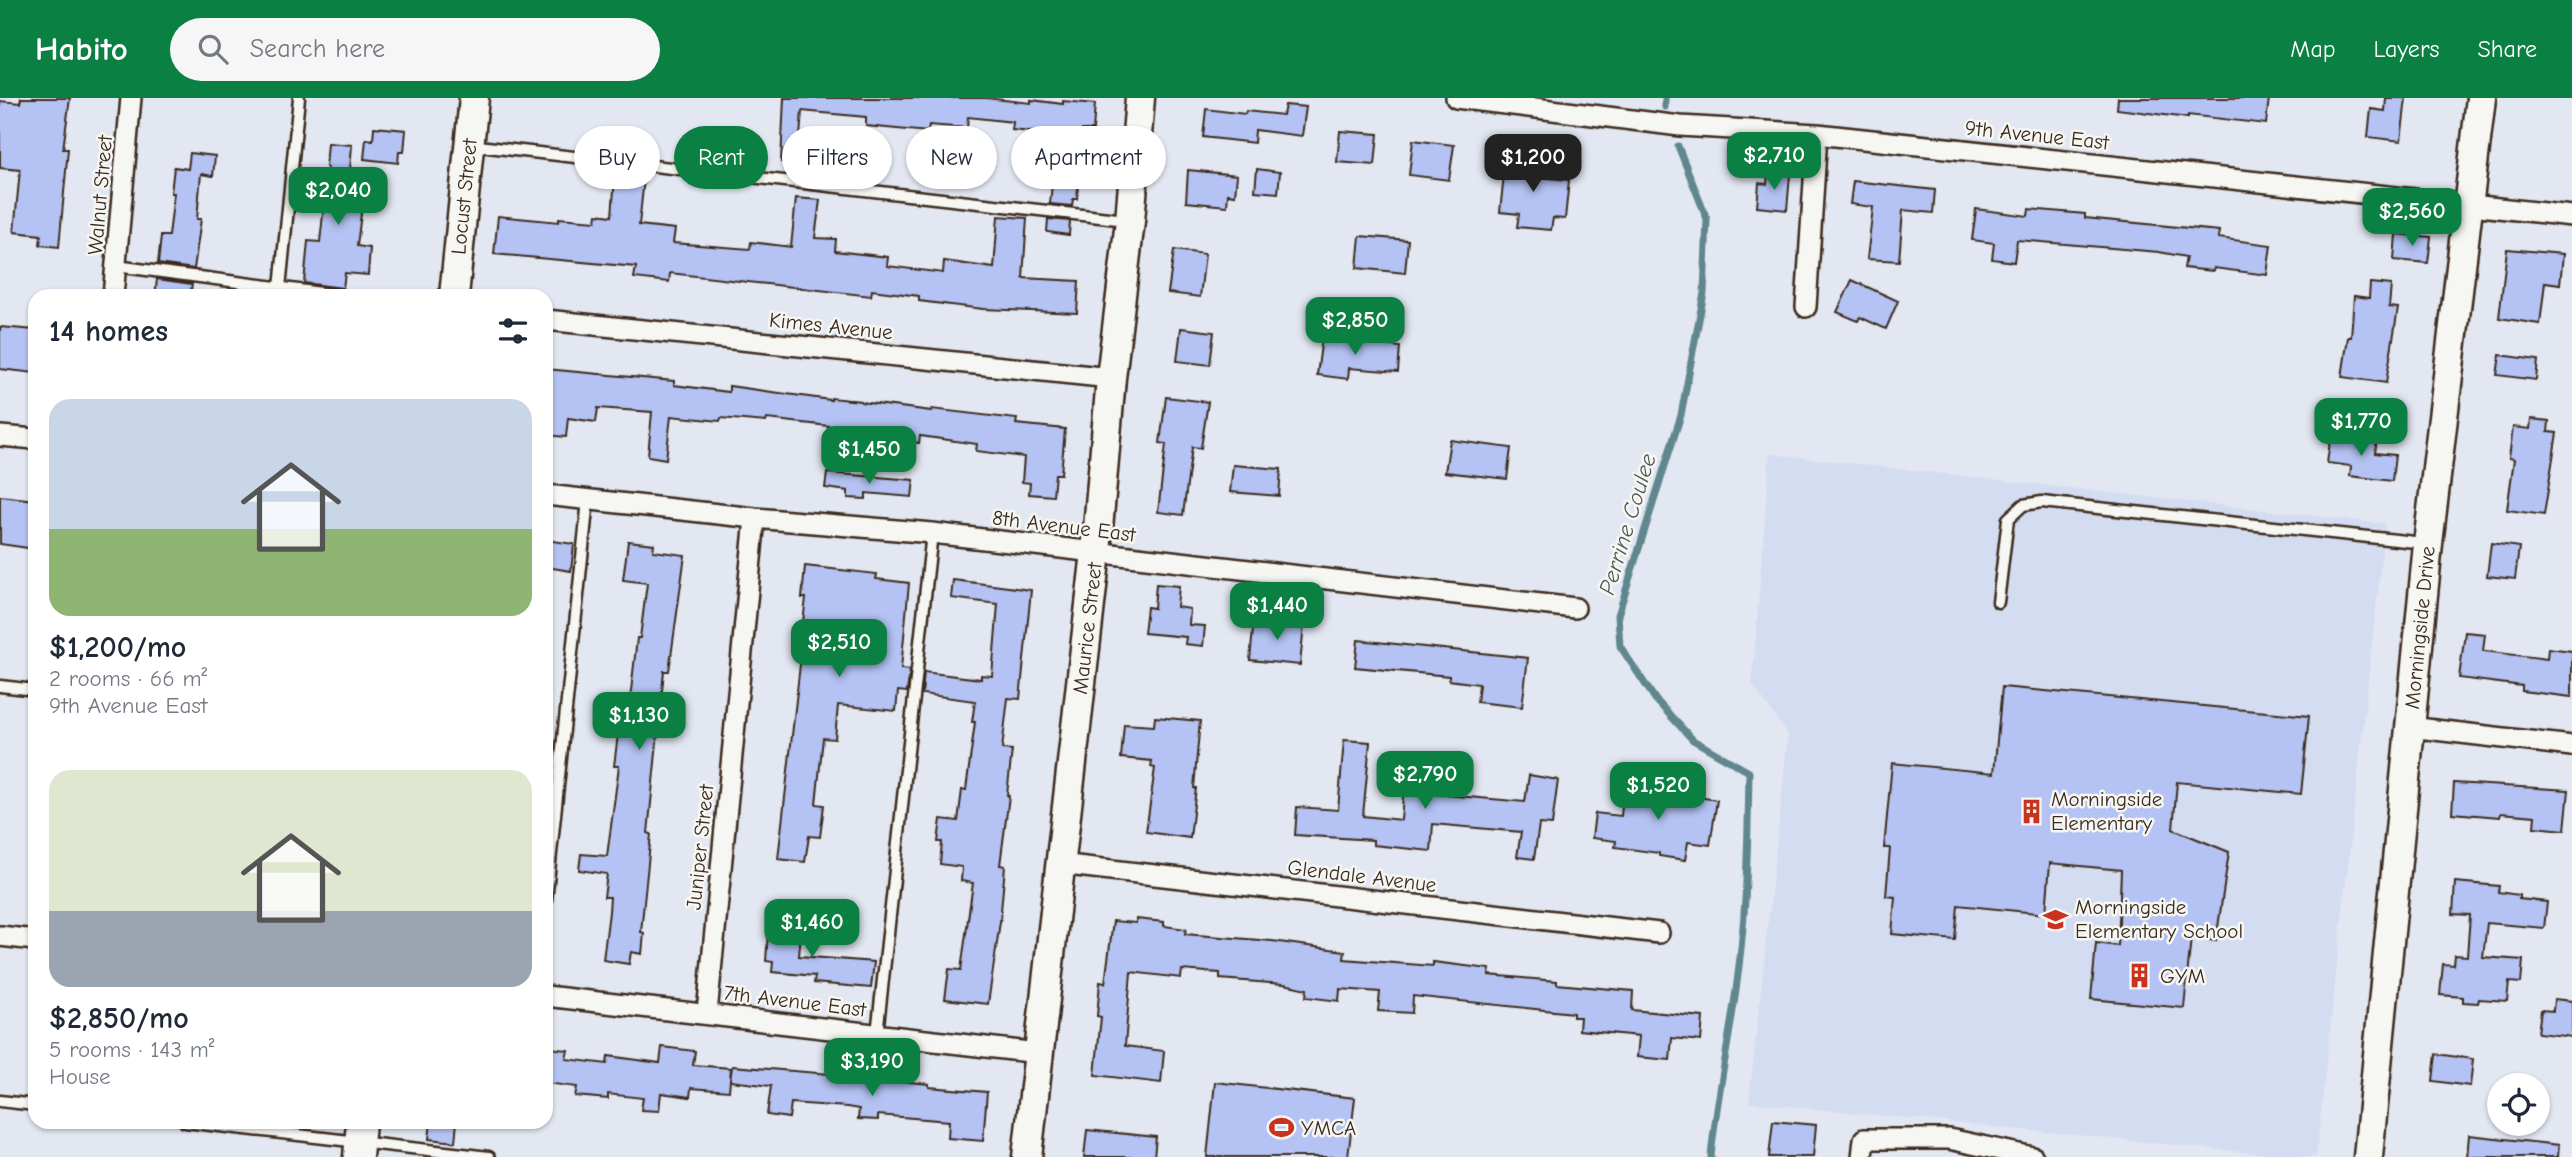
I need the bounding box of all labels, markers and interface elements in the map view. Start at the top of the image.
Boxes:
search box [170,18,660,81]
text: Habito [35,30,128,68]
icon: search [194,30,232,68]
text: Search here [250,34,385,64]
text: Map [2290,35,2336,63]
text: Layers [2374,35,2439,63]
text: Share [2477,35,2537,63]
street label: 9th Avenue East [1964,116,2111,155]
chip: Buy [574,126,660,189]
chip: Rent [674,126,768,189]
chip: Filters [782,126,892,189]
chip: New [906,126,997,189]
chip: Apartment [1011,126,1166,189]
pin: $2,710 [1717,132,1831,192]
street label: Walnut Street [83,133,117,256]
pin: $1,200 [1476,134,1590,194]
street label: Locust Street [446,136,482,256]
text: $2,710 [1743,141,1805,168]
text: $1,200 [1500,143,1566,170]
pin: $2,040 [281,167,395,227]
text: $2,040 [305,176,371,203]
pin: $2,560 [2355,188,2469,248]
text: $2,560 [2378,197,2446,224]
pin: $2,850 [1298,298,1412,357]
text: $2,850 [1322,306,1388,333]
street label: Kimes Avenue [768,308,894,344]
icon: filters [494,312,532,350]
text: 14 homes [49,314,168,349]
pin: $1,770 [2304,398,2418,458]
text: $1,770 [2330,407,2392,434]
pin: $1,450 [812,426,926,486]
text: $1,450 [837,435,901,462]
icon: home [228,444,354,570]
water label: Perrine Coulee [1593,450,1662,598]
street label: 8th Avenue East [991,505,1138,547]
street label: Morningside Drive [2400,545,2440,710]
street label: Maurice Street [1068,560,1107,696]
pin: $1,440 [1220,582,1334,642]
text: $1,440 [1246,591,1308,618]
pin: $2,510 [782,620,896,679]
text: $2,510 [807,628,871,655]
text: $1,200/mo [49,630,186,665]
text: 2 rooms · 66 m² [49,665,207,692]
text: 9th Avenue East [49,692,207,719]
pin: $1,130 [582,692,696,752]
text: $1,130 [609,701,669,728]
pin: $2,790 [1368,752,1482,811]
text: $2,790 [1393,760,1457,787]
pin: $1,520 [1601,762,1715,822]
text: $1,520 [1626,771,1690,798]
street label: Juniper Street [681,782,719,911]
place label: Morningside Elementary [2051,787,2162,835]
building icon: Morningside Elementary [2017,797,2045,825]
icon: home [228,815,354,941]
street label: Glendale Avenue [1286,855,1438,897]
place label: Morningside Elementary School [2075,895,2243,943]
pin: $1,460 [755,900,869,959]
school or university icon: Morningside Elementary School [2041,905,2069,933]
text: $1,460 [780,908,844,935]
building icon: GYM [2126,962,2154,990]
place label: GYM [2160,964,2205,988]
street label: 7th Avenue East [722,980,869,1022]
text: $2,850/mo [49,1001,189,1036]
text: 5 rooms · 143 m² [49,1036,215,1063]
pin: $3,190 [815,1038,929,1098]
text: $3,190 [840,1047,904,1074]
text: House [49,1063,111,1090]
map controls [2487,1073,2550,1136]
button: locate [2487,1073,2550,1136]
sports icon: YMCA [1267,1114,1295,1142]
place label: YMCA [1301,1116,1356,1140]

